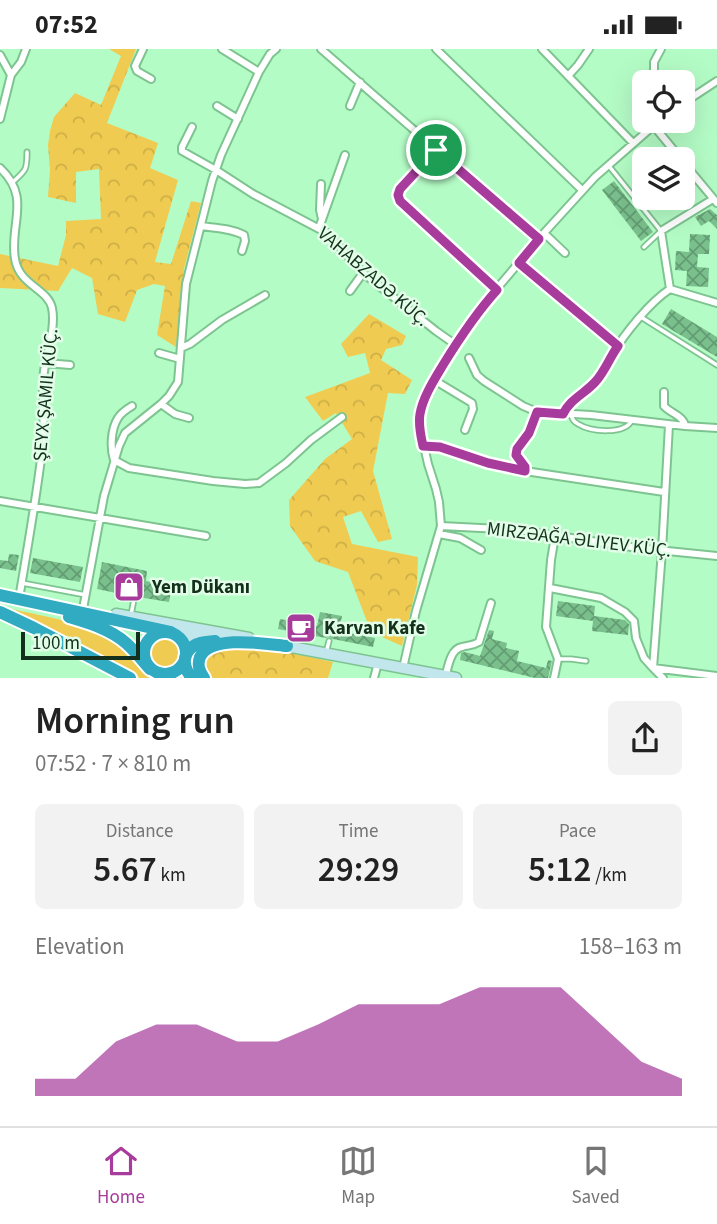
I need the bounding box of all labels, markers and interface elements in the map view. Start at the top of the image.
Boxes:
text: 07:52 [35,6,98,43]
map controls [632,70,695,210]
button: locate [632,70,695,133]
pin [406,120,466,180]
icon: arrive [417,131,455,169]
button: layers [632,147,695,210]
street label: VAHABZADƏ KÜÇ. [311,221,435,333]
street label: ŞEYX ŞAMIL KÜÇ. [27,327,65,463]
street label: MIRZƏAĞA ƏLIYEV KÜÇ. [485,515,673,565]
shop icon: Yem Dükanı [112,570,146,604]
place label: Yem Dükanı [151,574,250,601]
cafe icon: Karvan Kafe [284,611,318,645]
place label: Karvan Kafe [324,615,426,642]
scale bar [21,629,140,661]
text: 100 m [32,630,80,657]
text: Morning run [35,694,235,748]
button: share [608,701,682,775]
text: 07:52 · 7 × 810 m [35,747,191,780]
text: Distance [106,818,173,845]
text: Time [338,818,379,845]
text: Pace [559,818,596,845]
text: 5.67 [93,845,157,895]
text: 29:29 [318,845,399,895]
text: 5:12 [528,845,591,895]
text: km [157,862,186,889]
text: /km [591,862,627,889]
text: Elevation [35,930,125,963]
text: 158–163 m [579,930,682,963]
tab: Home [97,1142,145,1211]
tab: Map [339,1142,377,1211]
tab: Saved [571,1142,620,1211]

